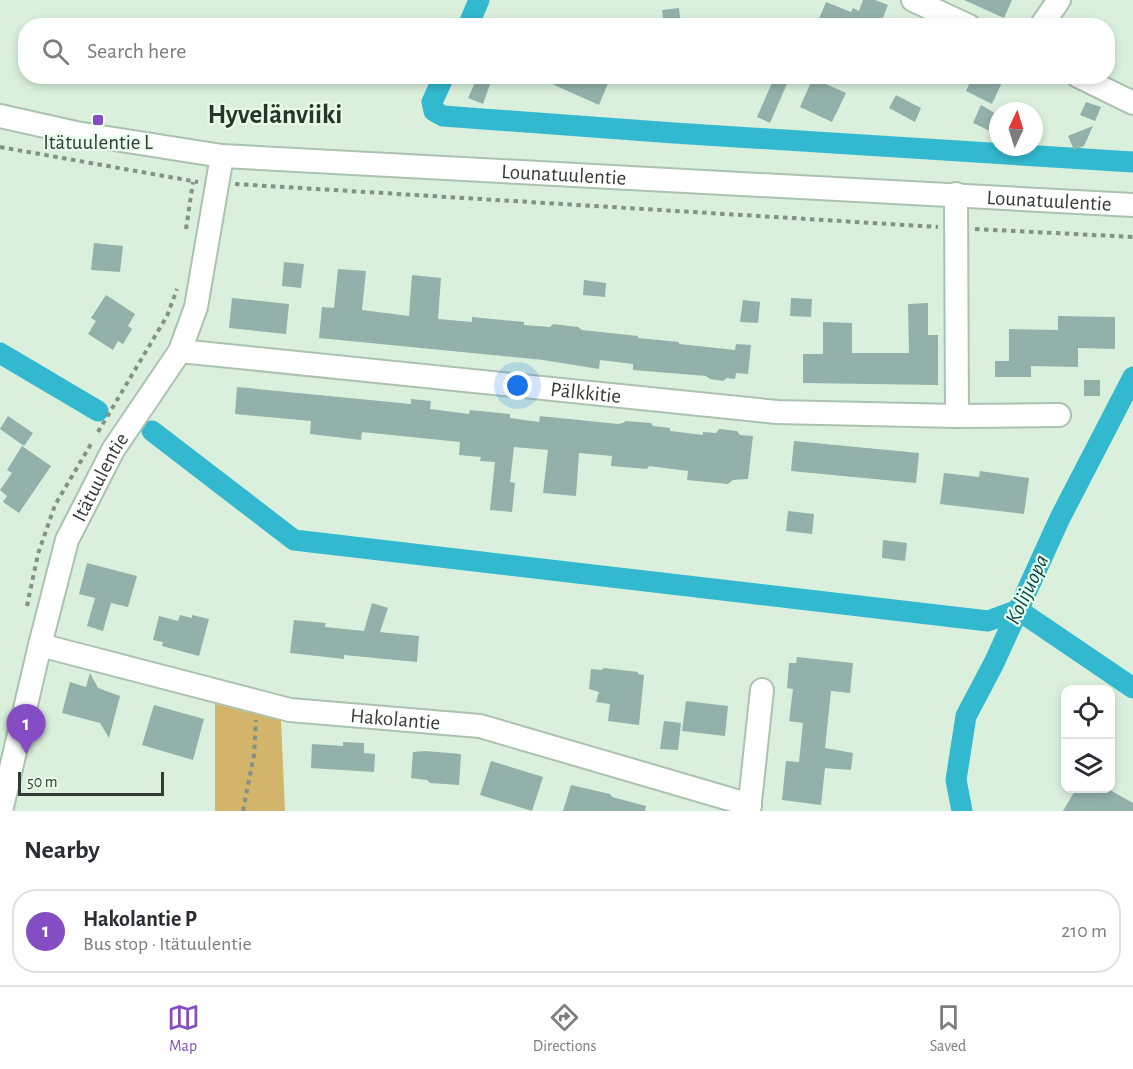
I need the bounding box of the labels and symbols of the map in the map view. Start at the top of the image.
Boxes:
district label: Hyvelänviiki [208,101,342,129]
north arrow [989,102,1043,156]
marker: Itätuulentie L [91,113,105,127]
place label: Itätuulentie L [43,132,153,153]
street label: Lounatuulentie [501,161,627,189]
street label: Lounatuulentie [986,187,1112,215]
your location [503,371,532,400]
street label: Pälkkitie [549,379,622,407]
street label: Itätuulentie [68,429,133,525]
water label: Kolijuopa [1001,551,1053,628]
pin: 1 [6,704,46,754]
street label: Hakolantie [349,705,441,734]
scale bar [18,769,164,796]

